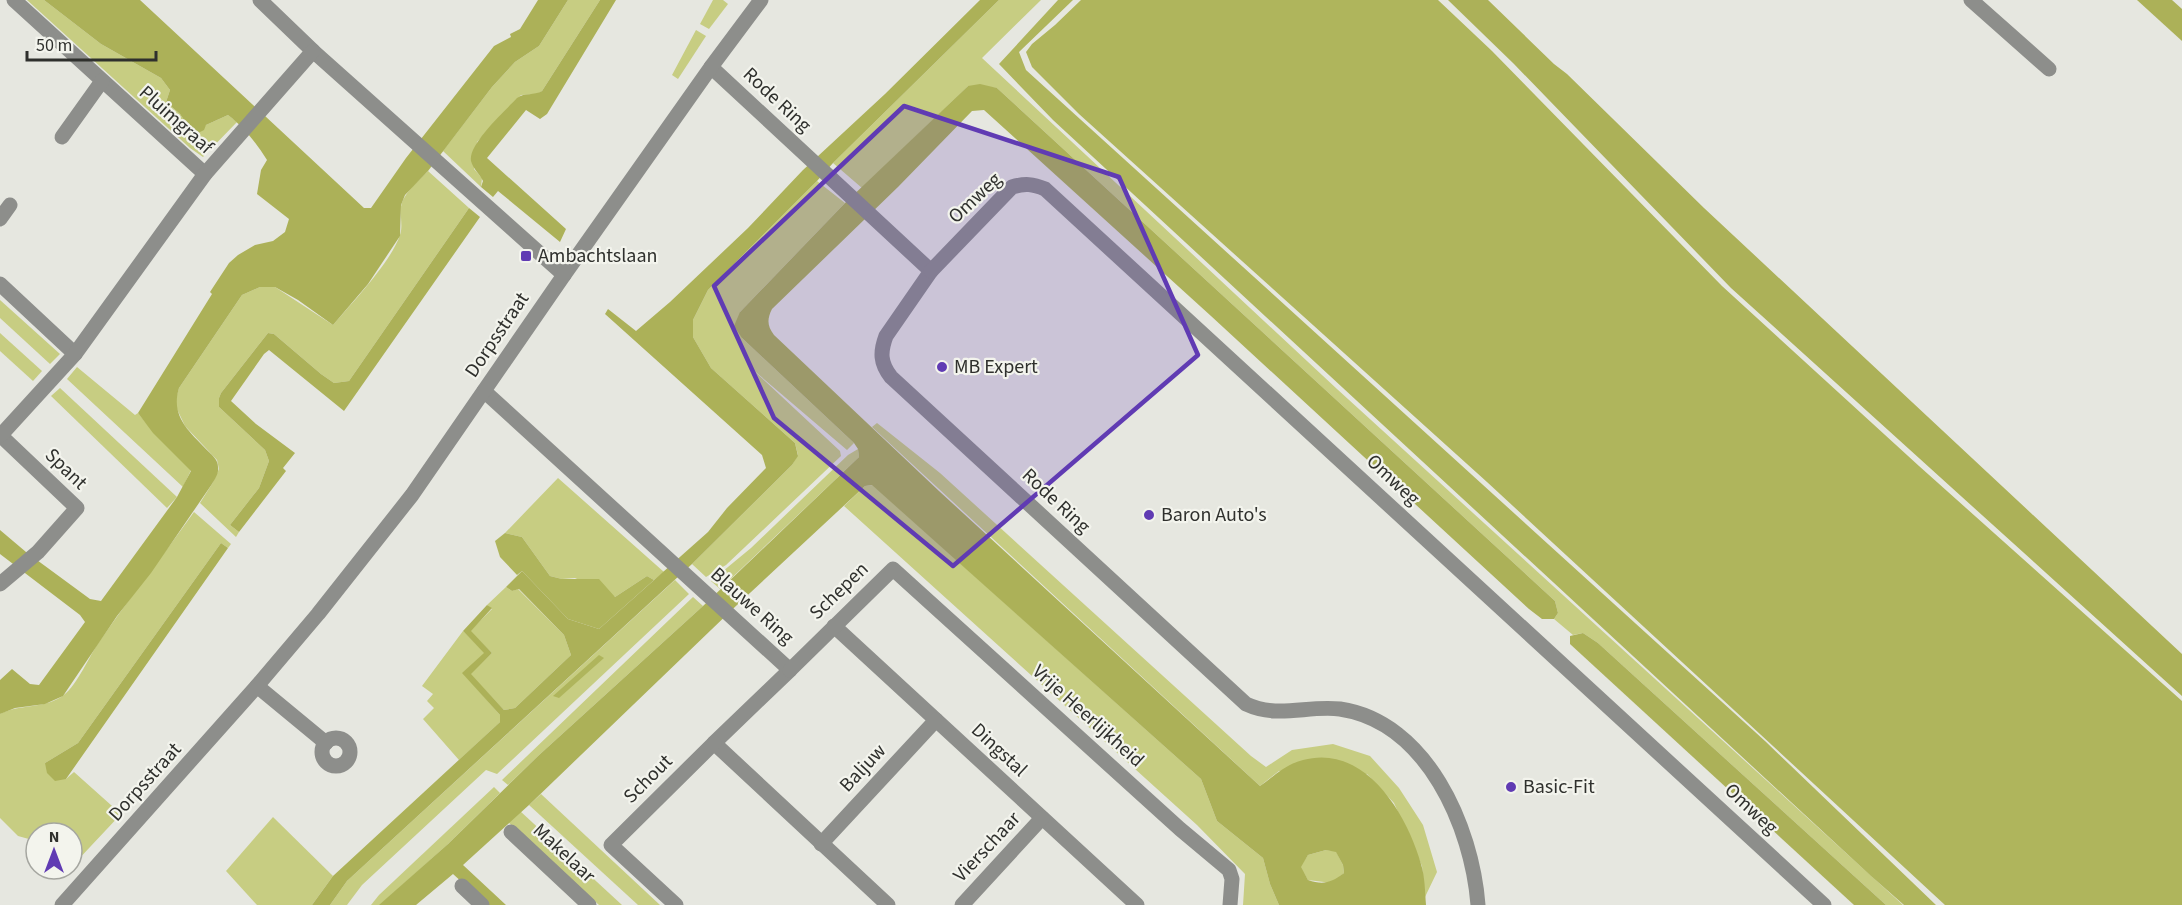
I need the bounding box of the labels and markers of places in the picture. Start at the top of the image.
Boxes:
place label: Ambachtslaan [538,242,657,270]
marker: Ambachtslaan [519,249,533,263]
place label: MB Expert [954,353,1038,381]
marker: MB Expert [935,360,949,374]
place label: Baron Auto's [1161,501,1267,529]
marker: Baron Auto's [1142,508,1156,522]
place label: Basic-Fit [1523,773,1595,801]
marker: Basic-Fit [1504,780,1518,794]

